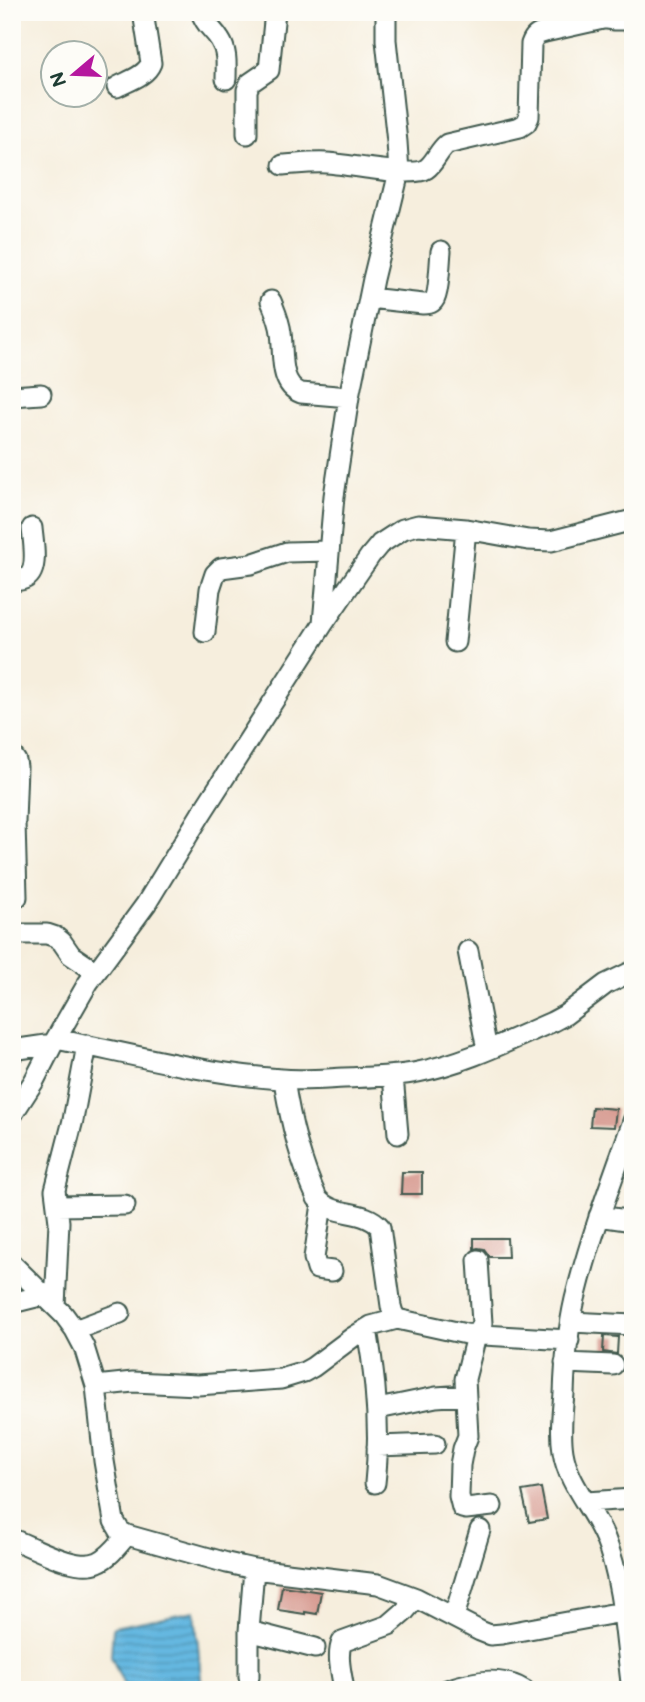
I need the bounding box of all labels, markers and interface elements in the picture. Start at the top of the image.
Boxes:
north arrow [38,38,108,108]
text: N [46,69,73,90]

